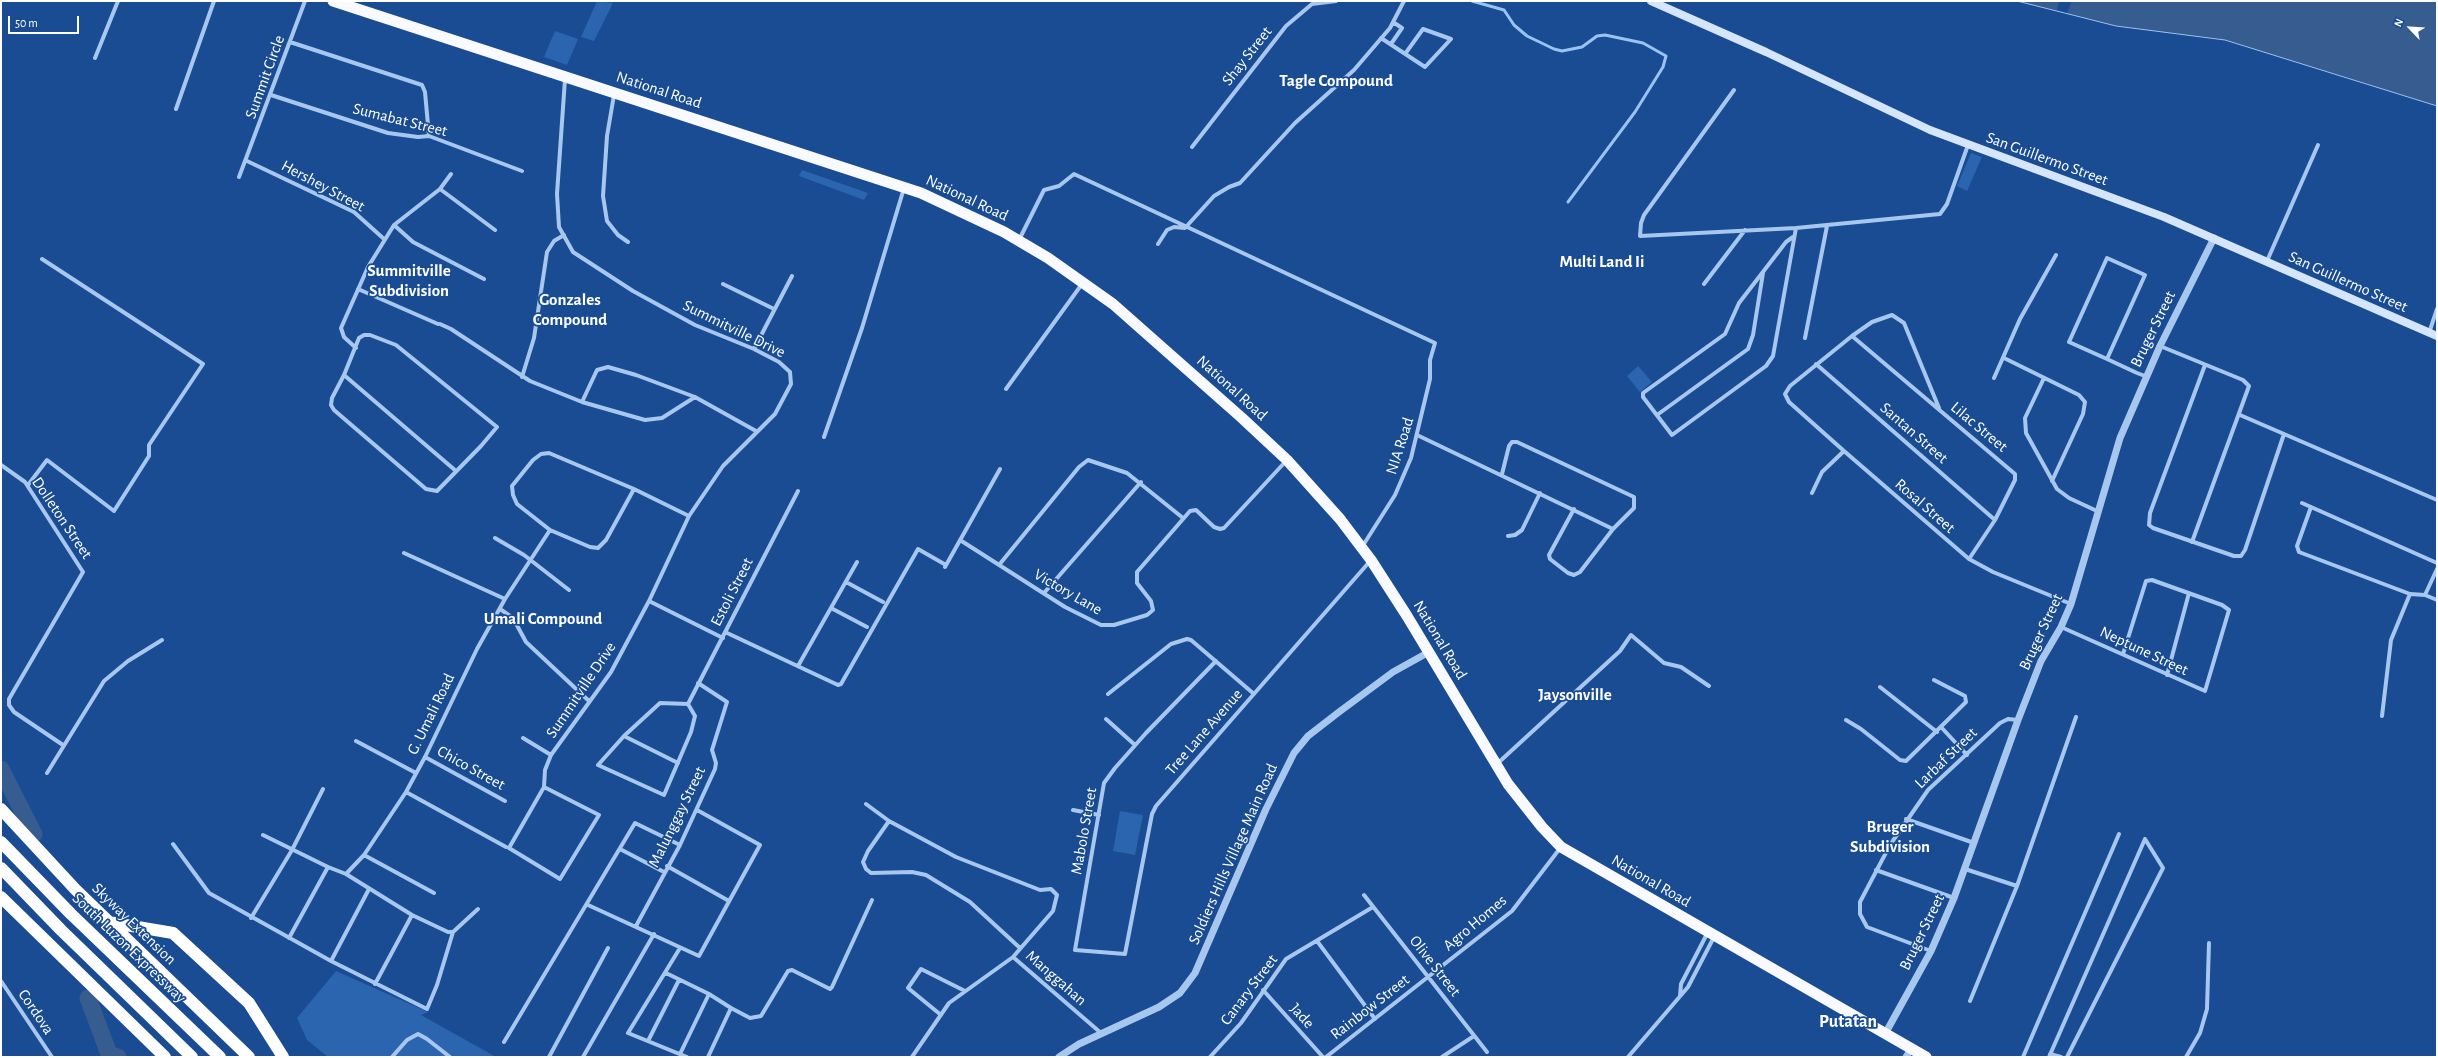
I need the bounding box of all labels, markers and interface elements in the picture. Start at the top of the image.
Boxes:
scale bar [10,8,81,34]
north arrow [2390,8,2430,48]
text: 50 m [15,17,38,29]
text: N [2392,17,2405,29]
street label: Shay Street [1218,22,1276,90]
street label: Summit Circle [241,33,289,121]
street label: National Road [614,67,704,113]
district label: Tagle Compound [1279,71,1393,91]
street label: Sumabat Street [351,99,449,141]
street label: San Guillermo Street [1984,128,2110,190]
street label: Hershey Street [278,156,368,216]
street label: National Road [923,171,1011,225]
street label: San Guillermo Street [2286,247,2410,317]
district label: Multi Land Ii [1560,252,1644,272]
district label: Summitville Subdivision [367,261,451,301]
street label: Bruger Street [2126,288,2180,370]
district label: Gonzales Compound [533,290,607,330]
street label: Summitville Drive [680,296,788,362]
street label: National Road [1193,351,1271,425]
street label: Santan Street [1876,398,1952,468]
street label: Lilac Street [1947,398,2011,456]
street label: NIA Road [1382,415,1418,477]
street label: Dolleton Street [28,473,96,563]
street label: Rosal Street [1891,475,1959,537]
street label: Estoli Street [707,554,757,630]
street label: Victory Lane [1030,565,1106,619]
street label: Bruger Street [2015,591,2067,673]
street label: National Road [1409,597,1471,683]
district label: Umali Compound [484,609,602,629]
street label: Neptune Street [2097,622,2191,680]
street label: Summitville Drive [542,638,620,742]
street label: G. Umali Road [403,670,459,758]
street label: Tree Lane Avenue [1161,685,1247,779]
district label: Jaysonville [1538,685,1612,705]
street label: Larbaf Street [1911,723,1981,793]
street label: Chico Street [434,741,508,795]
street label: Soldiers Hills Village Main Road [1184,761,1282,947]
street label: Malunggay Street [644,763,710,871]
street label: Mabolo Street [1067,786,1101,876]
district label: Bruger Subdivision [1850,817,1930,857]
street label: National Road [1608,851,1694,911]
street label: Skyway Extension [88,879,180,969]
street label: South Luzon Expressway [68,889,190,1007]
street label: Agro Homes [1439,891,1511,955]
street label: Bruger Street [1895,891,1949,973]
street label: Olive Street [1405,932,1465,1000]
street label: Manggahan [1022,946,1090,1010]
street label: Canary Street [1216,951,1282,1029]
street label: Rainbow Street [1327,970,1413,1044]
street label: Cordova [14,986,58,1038]
street label: Jade [1286,999,1318,1033]
district label: Putatan [1819,1011,1877,1033]

